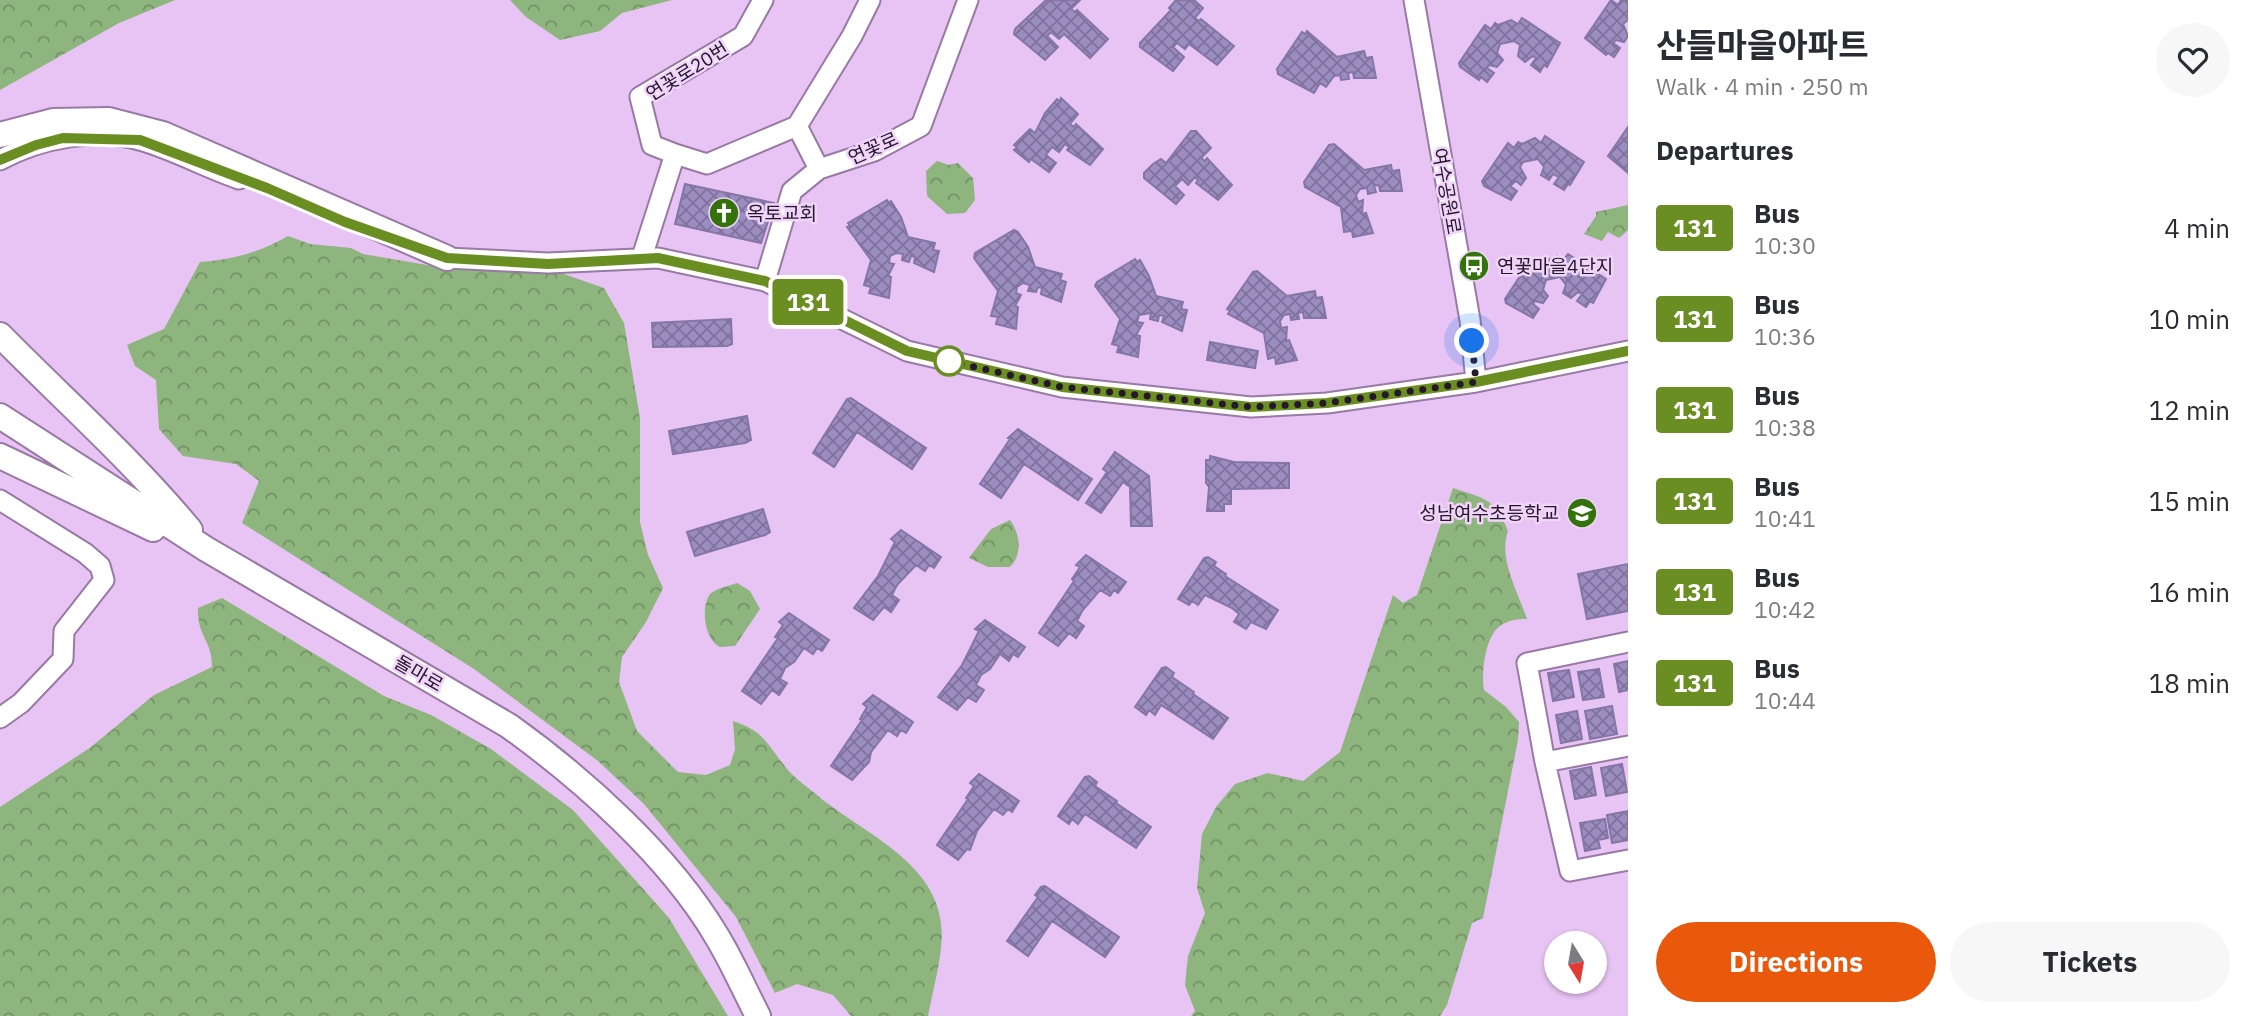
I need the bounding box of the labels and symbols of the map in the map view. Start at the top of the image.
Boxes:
street label: 연꽃로20번 [641,36,733,106]
street label: 연꽃로 [844,126,902,170]
street label: 여수공원로 [1428,146,1466,236]
church icon: 옥토교회 [707,196,741,230]
place label: 옥토교회 [747,201,817,225]
bus stop icon: 연꽃마을4단지 [1457,249,1491,283]
place label: 연꽃마을4단지 [1497,254,1613,278]
line badge: 131 [768,279,848,325]
your location [1454,323,1489,358]
unlabelled marker [934,346,964,376]
school or university icon: 성남여수초등학교 [1565,496,1599,530]
place label: 성남여수초등학교 [1419,501,1559,525]
street label: 돌마로 [390,649,448,697]
north arrow [1544,931,1606,994]

